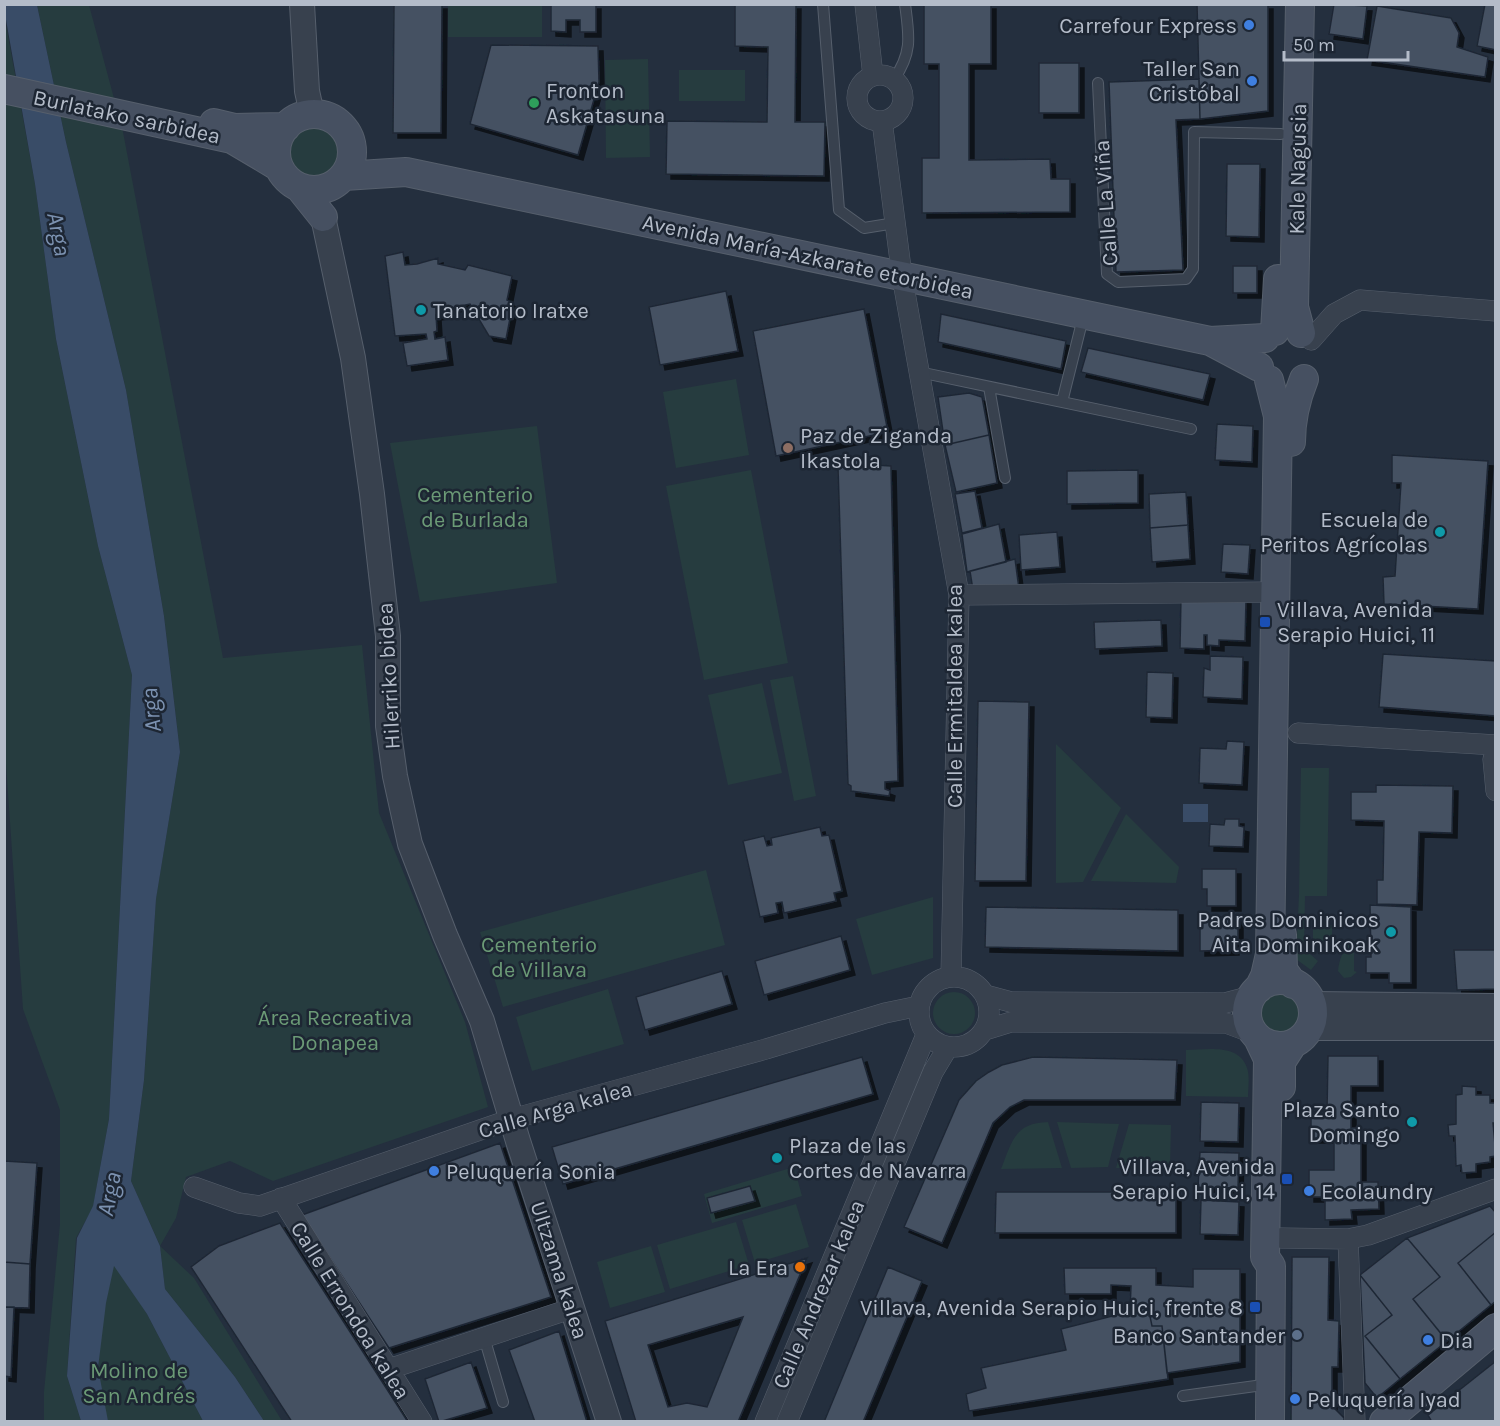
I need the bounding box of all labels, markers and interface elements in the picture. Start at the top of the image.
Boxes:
place label: Carrefour Express [1059,13,1237,39]
marker: Carrefour Express [1242,18,1256,32]
scale bar [1284,24,1408,62]
text: 50 m [1293,34,1335,56]
place label: Taller San Cristóbal [1143,56,1240,107]
marker: Taller San Cristóbal [1245,74,1259,88]
place label: Fronton Askatasuna [546,78,665,129]
street label: Burlatako sarbidea [31,84,223,150]
marker: Fronton Askatasuna [527,96,541,110]
street label: Kale Nagusia [1284,103,1312,235]
street label: Calle La Viña [1089,139,1123,267]
water label: Arga [41,209,77,259]
street label: Avenida María-Azkarate etorbidea [640,209,976,305]
place label: Tanatorio Iratxe [433,298,589,324]
marker: Tanatorio Iratxe [414,303,428,317]
place label: Paz de Ziganda Ikastola [800,423,952,474]
marker: Paz de Ziganda Ikastola [781,441,795,455]
park label: Cementerio de Burlada [417,482,533,533]
place label: Escuela de Peritos Agrícolas [1260,507,1428,558]
marker: Escuela de Peritos Agrícolas [1433,525,1447,539]
street label: Calle Ermitaldea kalea [942,584,968,808]
place label: Villava, Avenida Serapio Huici, 11 [1277,597,1435,648]
street label: Hilerriko bidea [372,602,406,750]
marker: Villava, Avenida Serapio Huici, 11 [1258,615,1272,629]
water label: Arga [135,687,167,733]
place label: Padres Dominicos Aita Dominikoak [1197,907,1379,958]
marker: Padres Dominicos Aita Dominikoak [1384,925,1398,939]
park label: Cementerio de Villava [481,932,597,983]
park label: Área Recreativa Donapea [258,1004,412,1056]
street label: Calle Arga kalea [476,1076,635,1144]
place label: Plaza Santo Domingo [1283,1097,1400,1148]
marker: Plaza Santo Domingo [1405,1115,1419,1129]
place label: Plaza de las Cortes de Navarra [789,1133,967,1184]
marker: Plaza de las Cortes de Navarra [770,1151,784,1165]
place label: Villava, Avenida Serapio Huici, 14 [1112,1154,1275,1205]
place label: Peluquería Sonia [446,1159,616,1185]
marker: Peluquería Sonia [427,1164,441,1178]
water label: Arga [91,1169,127,1219]
marker: Villava, Avenida Serapio Huici, 14 [1280,1172,1294,1186]
place label: Ecolaundry [1321,1179,1433,1205]
marker: Ecolaundry [1302,1184,1316,1198]
street label: Calle Andrezar kalea [767,1196,870,1393]
street label: Ultzama kalea [525,1198,594,1342]
street label: Calle Errondoa kalea [285,1217,415,1404]
place label: La Era [728,1255,788,1281]
marker: La Era [793,1260,807,1274]
place label: Villava, Avenida Serapio Huici, frente 8 [860,1295,1243,1321]
marker: Villava, Avenida Serapio Huici, frente 8 [1248,1300,1262,1314]
place label: Banco Santander [1113,1323,1285,1349]
marker: Banco Santander [1290,1328,1304,1342]
place label: Dia [1440,1328,1473,1354]
marker: Dia [1421,1333,1435,1347]
park label: Molino de San Andrés [82,1358,196,1409]
place label: Peluquería Iyad [1307,1387,1461,1413]
marker: Peluquería Iyad [1288,1392,1302,1406]

